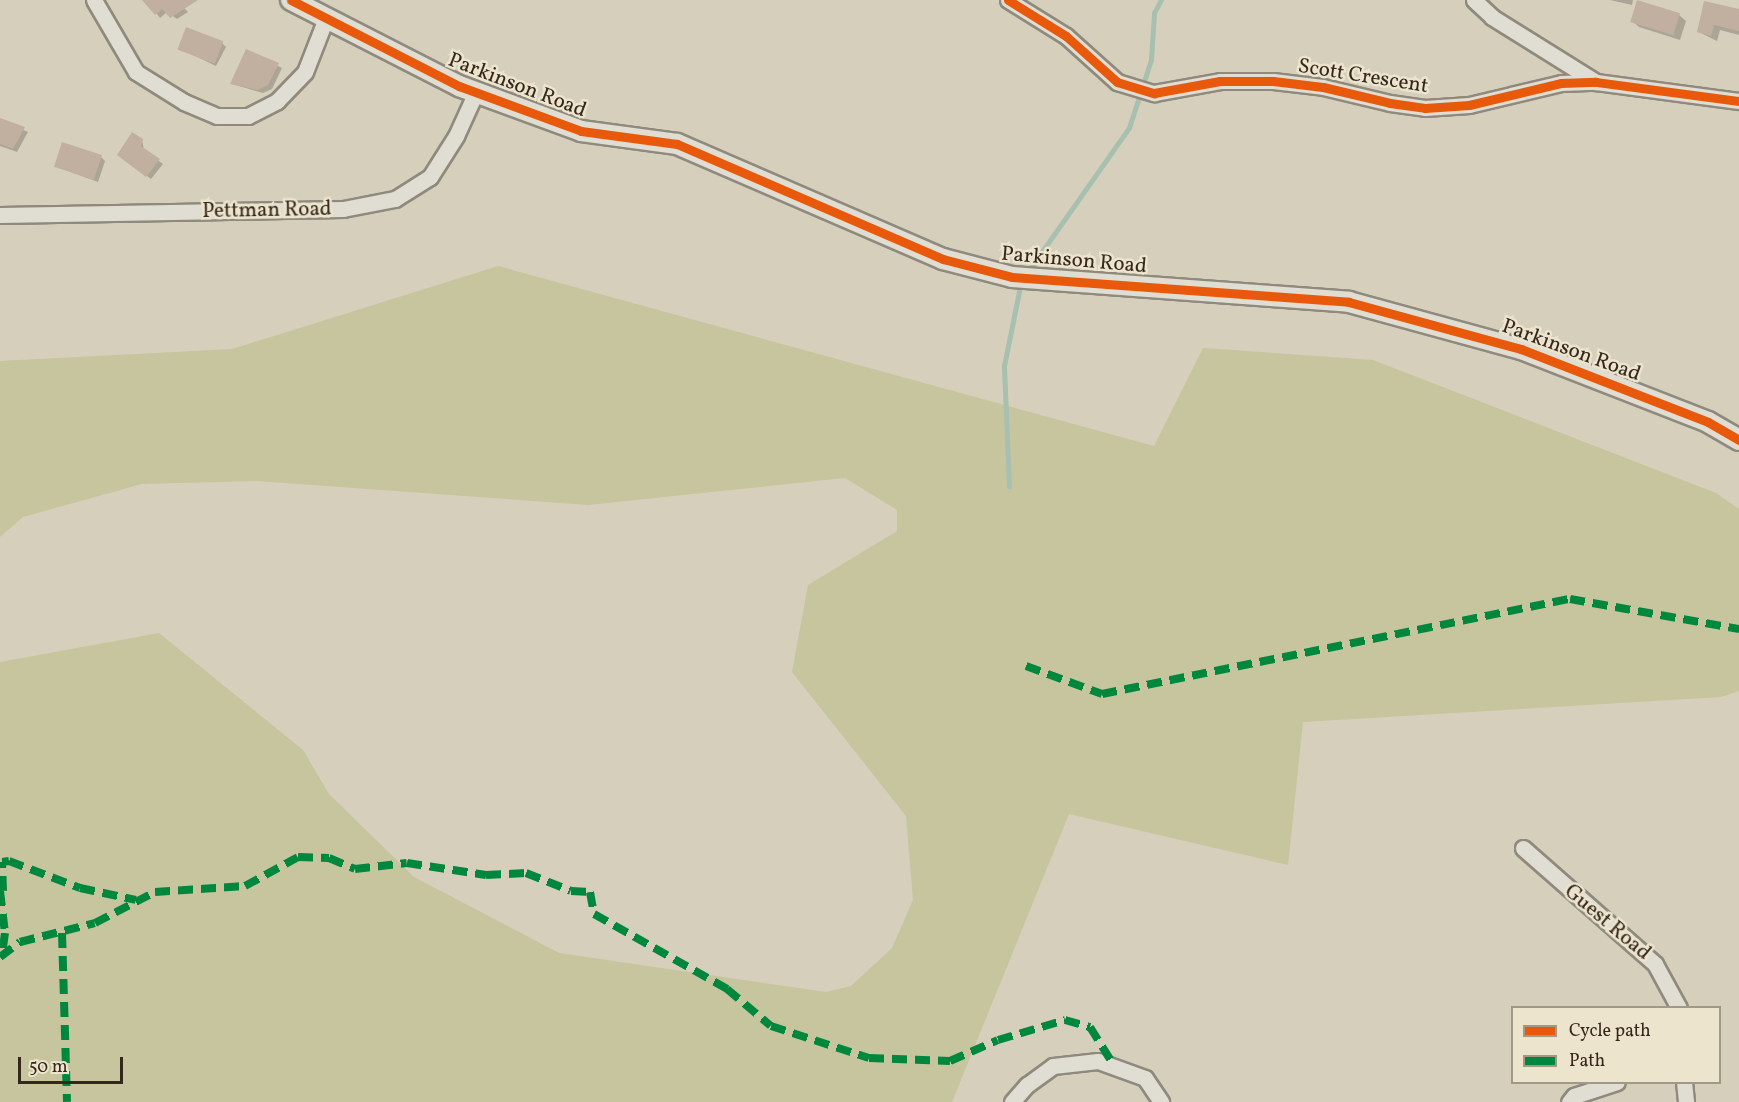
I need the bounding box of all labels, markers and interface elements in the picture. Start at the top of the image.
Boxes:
street label: Parkinson Road [444,48,590,124]
street label: Scott Crescent [1296,54,1430,100]
street label: Pettman Road [202,197,332,225]
street label: Parkinson Road [1000,242,1148,280]
street label: Parkinson Road [1498,314,1644,388]
street label: Guest Road [1559,880,1655,966]
legend [1511,1006,1721,1084]
text: Cycle path [1569,1019,1651,1044]
scale bar [21,1045,126,1083]
text: Path [1569,1049,1605,1074]
text: 50 m [29,1055,68,1080]

